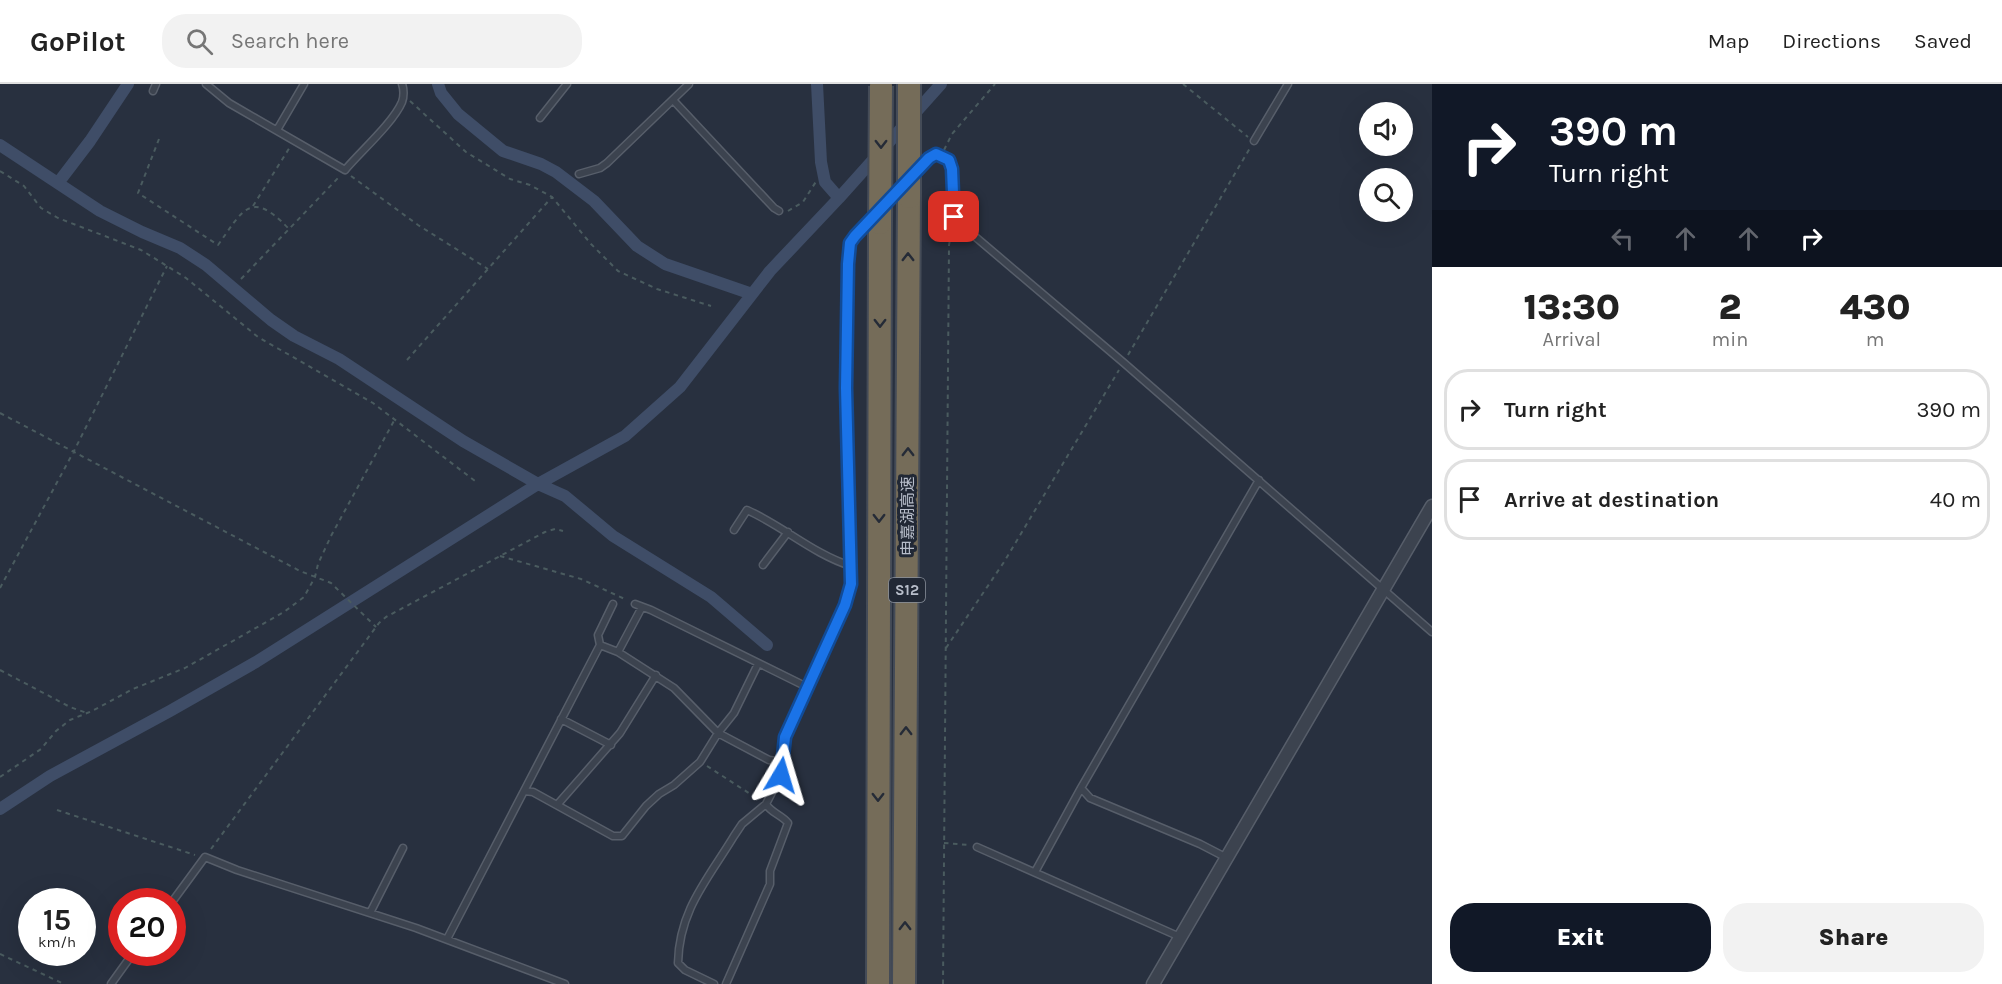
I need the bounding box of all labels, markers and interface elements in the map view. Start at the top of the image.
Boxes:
search box [162,14,582,68]
text: GoPilot [30,25,126,58]
icon: search [183,25,216,58]
text: Search here [231,28,349,54]
text: Map [1708,29,1749,53]
text: Directions [1782,29,1881,53]
text: Saved [1914,29,1972,53]
map controls [1359,102,1413,222]
button: sound [1359,102,1413,156]
text: 390 m [1549,106,1678,156]
icon: right [1450,108,1528,186]
one-way arrow [875,140,887,149]
text: Turn right [1549,157,1669,189]
button: search [1359,168,1413,222]
pin [928,191,979,242]
icon: arrive [937,200,970,233]
icon: left [1606,222,1639,255]
icon: ahead [1669,222,1702,255]
icon: ahead [1732,222,1765,255]
icon: right [1795,222,1828,255]
one-way arrow [902,252,914,261]
text: 13:30 [1524,286,1620,328]
text: 2 [1719,286,1741,328]
text: 430 [1840,286,1910,328]
one-way arrow [874,319,886,328]
text: Arrival [1542,328,1601,351]
text: min [1712,328,1748,351]
text: m [1866,328,1884,351]
icon: right [1453,393,1486,426]
text: Turn right [1504,397,1607,423]
text: 390 m [1916,397,1981,423]
one-way arrow [902,447,914,456]
street label: 申嘉湖高速 [898,476,917,556]
icon: arrive [1453,483,1486,516]
text: Arrive at destination [1504,487,1719,513]
text: 40 m [1930,487,1981,513]
one-way arrow [873,514,885,523]
road number: S12 [889,578,925,602]
one-way arrow [900,726,912,735]
position arrow [749,743,813,807]
one-way arrow [872,793,884,802]
speed limit sign: 20 [108,888,186,966]
text: 15 [43,902,71,938]
button: Exit [1450,903,1711,972]
button: Share [1723,903,1984,972]
one-way arrow [899,921,911,930]
text: km/h [38,933,76,951]

